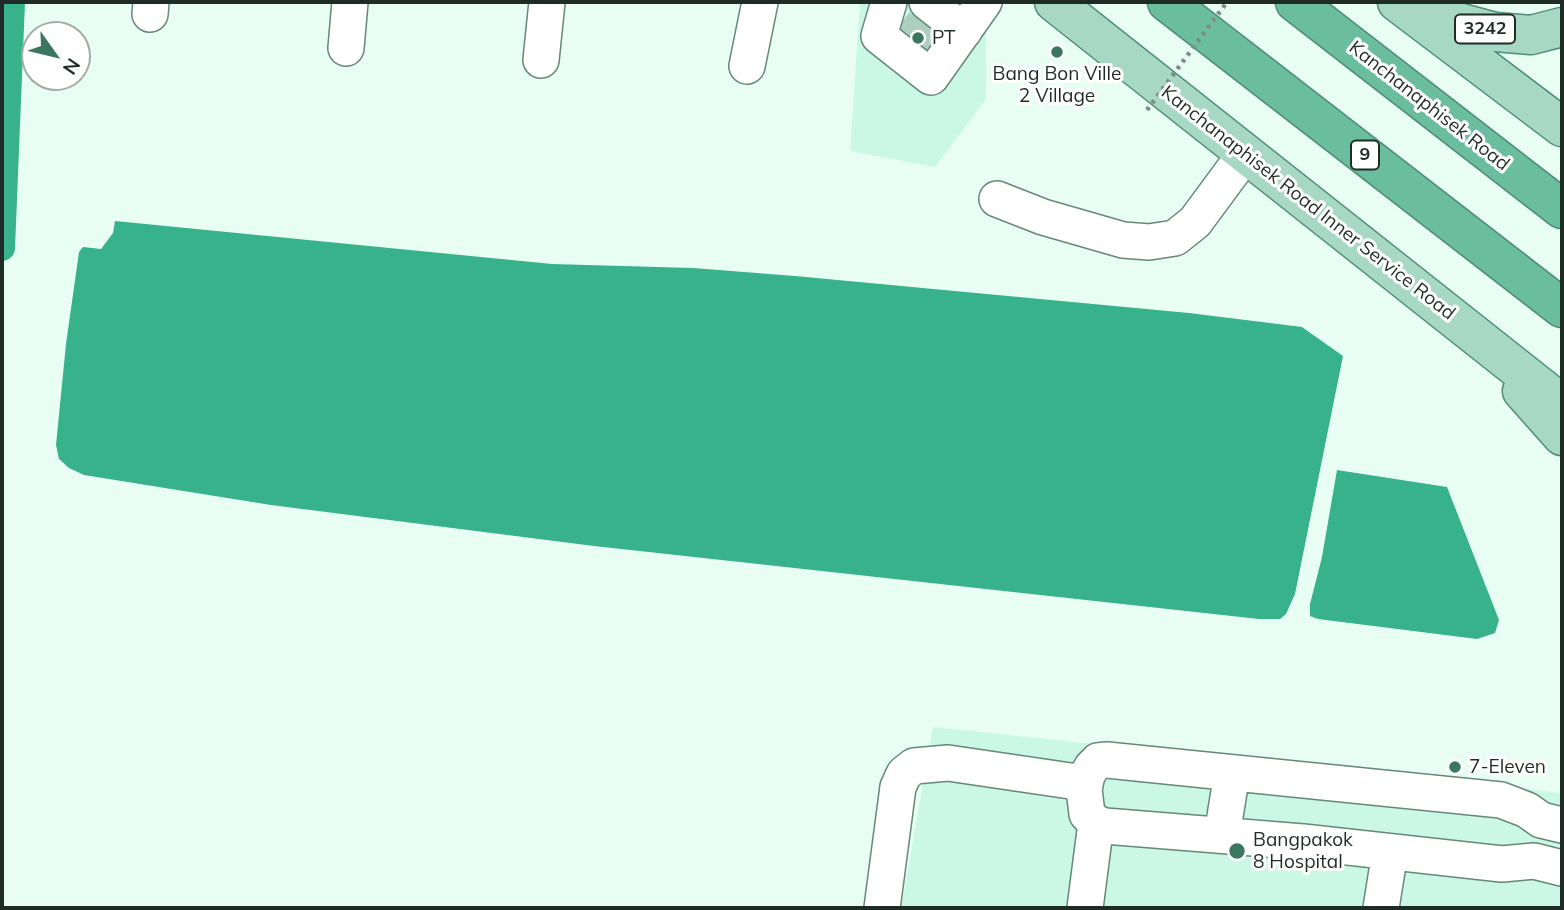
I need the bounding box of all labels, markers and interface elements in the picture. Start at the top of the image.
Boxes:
road number: 3242 [1455,15,1515,44]
north arrow [21,21,91,91]
place label: PT [932,27,955,49]
marker: PT [910,30,926,46]
street label: Kanchanaphisek Road [1344,36,1514,176]
marker: Bang Bon Ville 2 Village [1049,44,1065,60]
text: N [58,54,86,79]
place label: Bang Bon Ville 2 Village [993,63,1121,107]
street label: Kanchanaphisek Road Inner Service Road [1156,81,1460,325]
road number: 9 [1351,140,1379,170]
place label: 7-Eleven [1469,756,1546,778]
marker: 7-Eleven [1447,759,1463,775]
place label: Bangpakok 8 Hospital [1253,829,1353,873]
marker: Bangpakok 8 Hospital [1227,841,1247,861]

